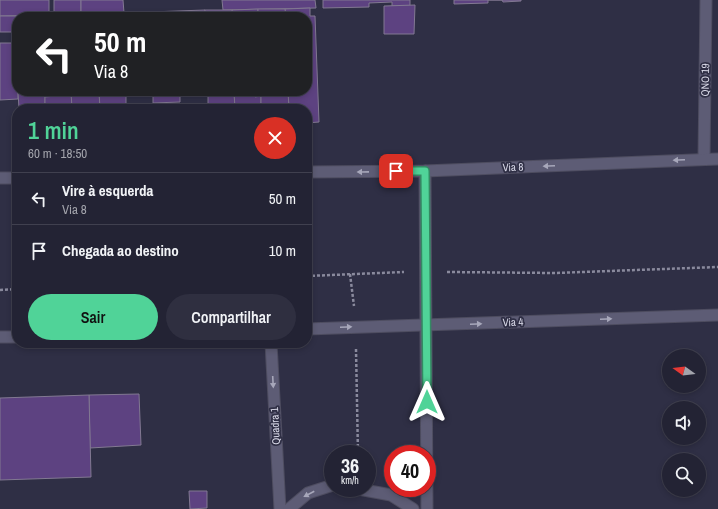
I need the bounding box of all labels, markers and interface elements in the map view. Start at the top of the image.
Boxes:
text: 50 m [94,23,146,61]
icon: left [28,28,80,80]
text: Via 8 [94,59,128,84]
street label: QNO 19 [698,63,712,97]
text: 1 min [28,114,79,146]
button: close [254,117,296,159]
text: 60 m · 18:50 [28,145,87,162]
pin [379,154,413,188]
one-way arrow [672,157,685,163]
icon: arrive [385,160,407,182]
street label: Via 8 [502,160,524,174]
one-way arrow [543,162,555,169]
one-way arrow [357,168,369,175]
text: Vire à esquerda [62,180,153,201]
icon: left [28,188,50,210]
text: 50 m [269,188,296,209]
text: Via 8 [62,201,87,218]
icon: arrive [28,240,50,262]
text: Chegada ao destino [62,240,179,261]
text: 10 m [269,240,296,261]
button: Sair [28,294,158,340]
button: Compartilhar [166,294,296,340]
street label: Via 4 [502,315,524,329]
one-way arrow [600,316,613,322]
one-way arrow [470,320,482,327]
one-way arrow [340,324,352,331]
north arrow [662,349,706,393]
map controls [662,349,706,497]
one-way arrow [269,376,276,388]
position arrow [406,381,448,423]
button: sound [662,401,706,445]
street label: Quadra 1 [267,407,283,445]
speed limit sign: 40 [384,445,436,497]
text: 36 [341,452,359,479]
button: search [662,453,706,497]
text: km/h [341,474,359,487]
one-way arrow [303,491,315,497]

